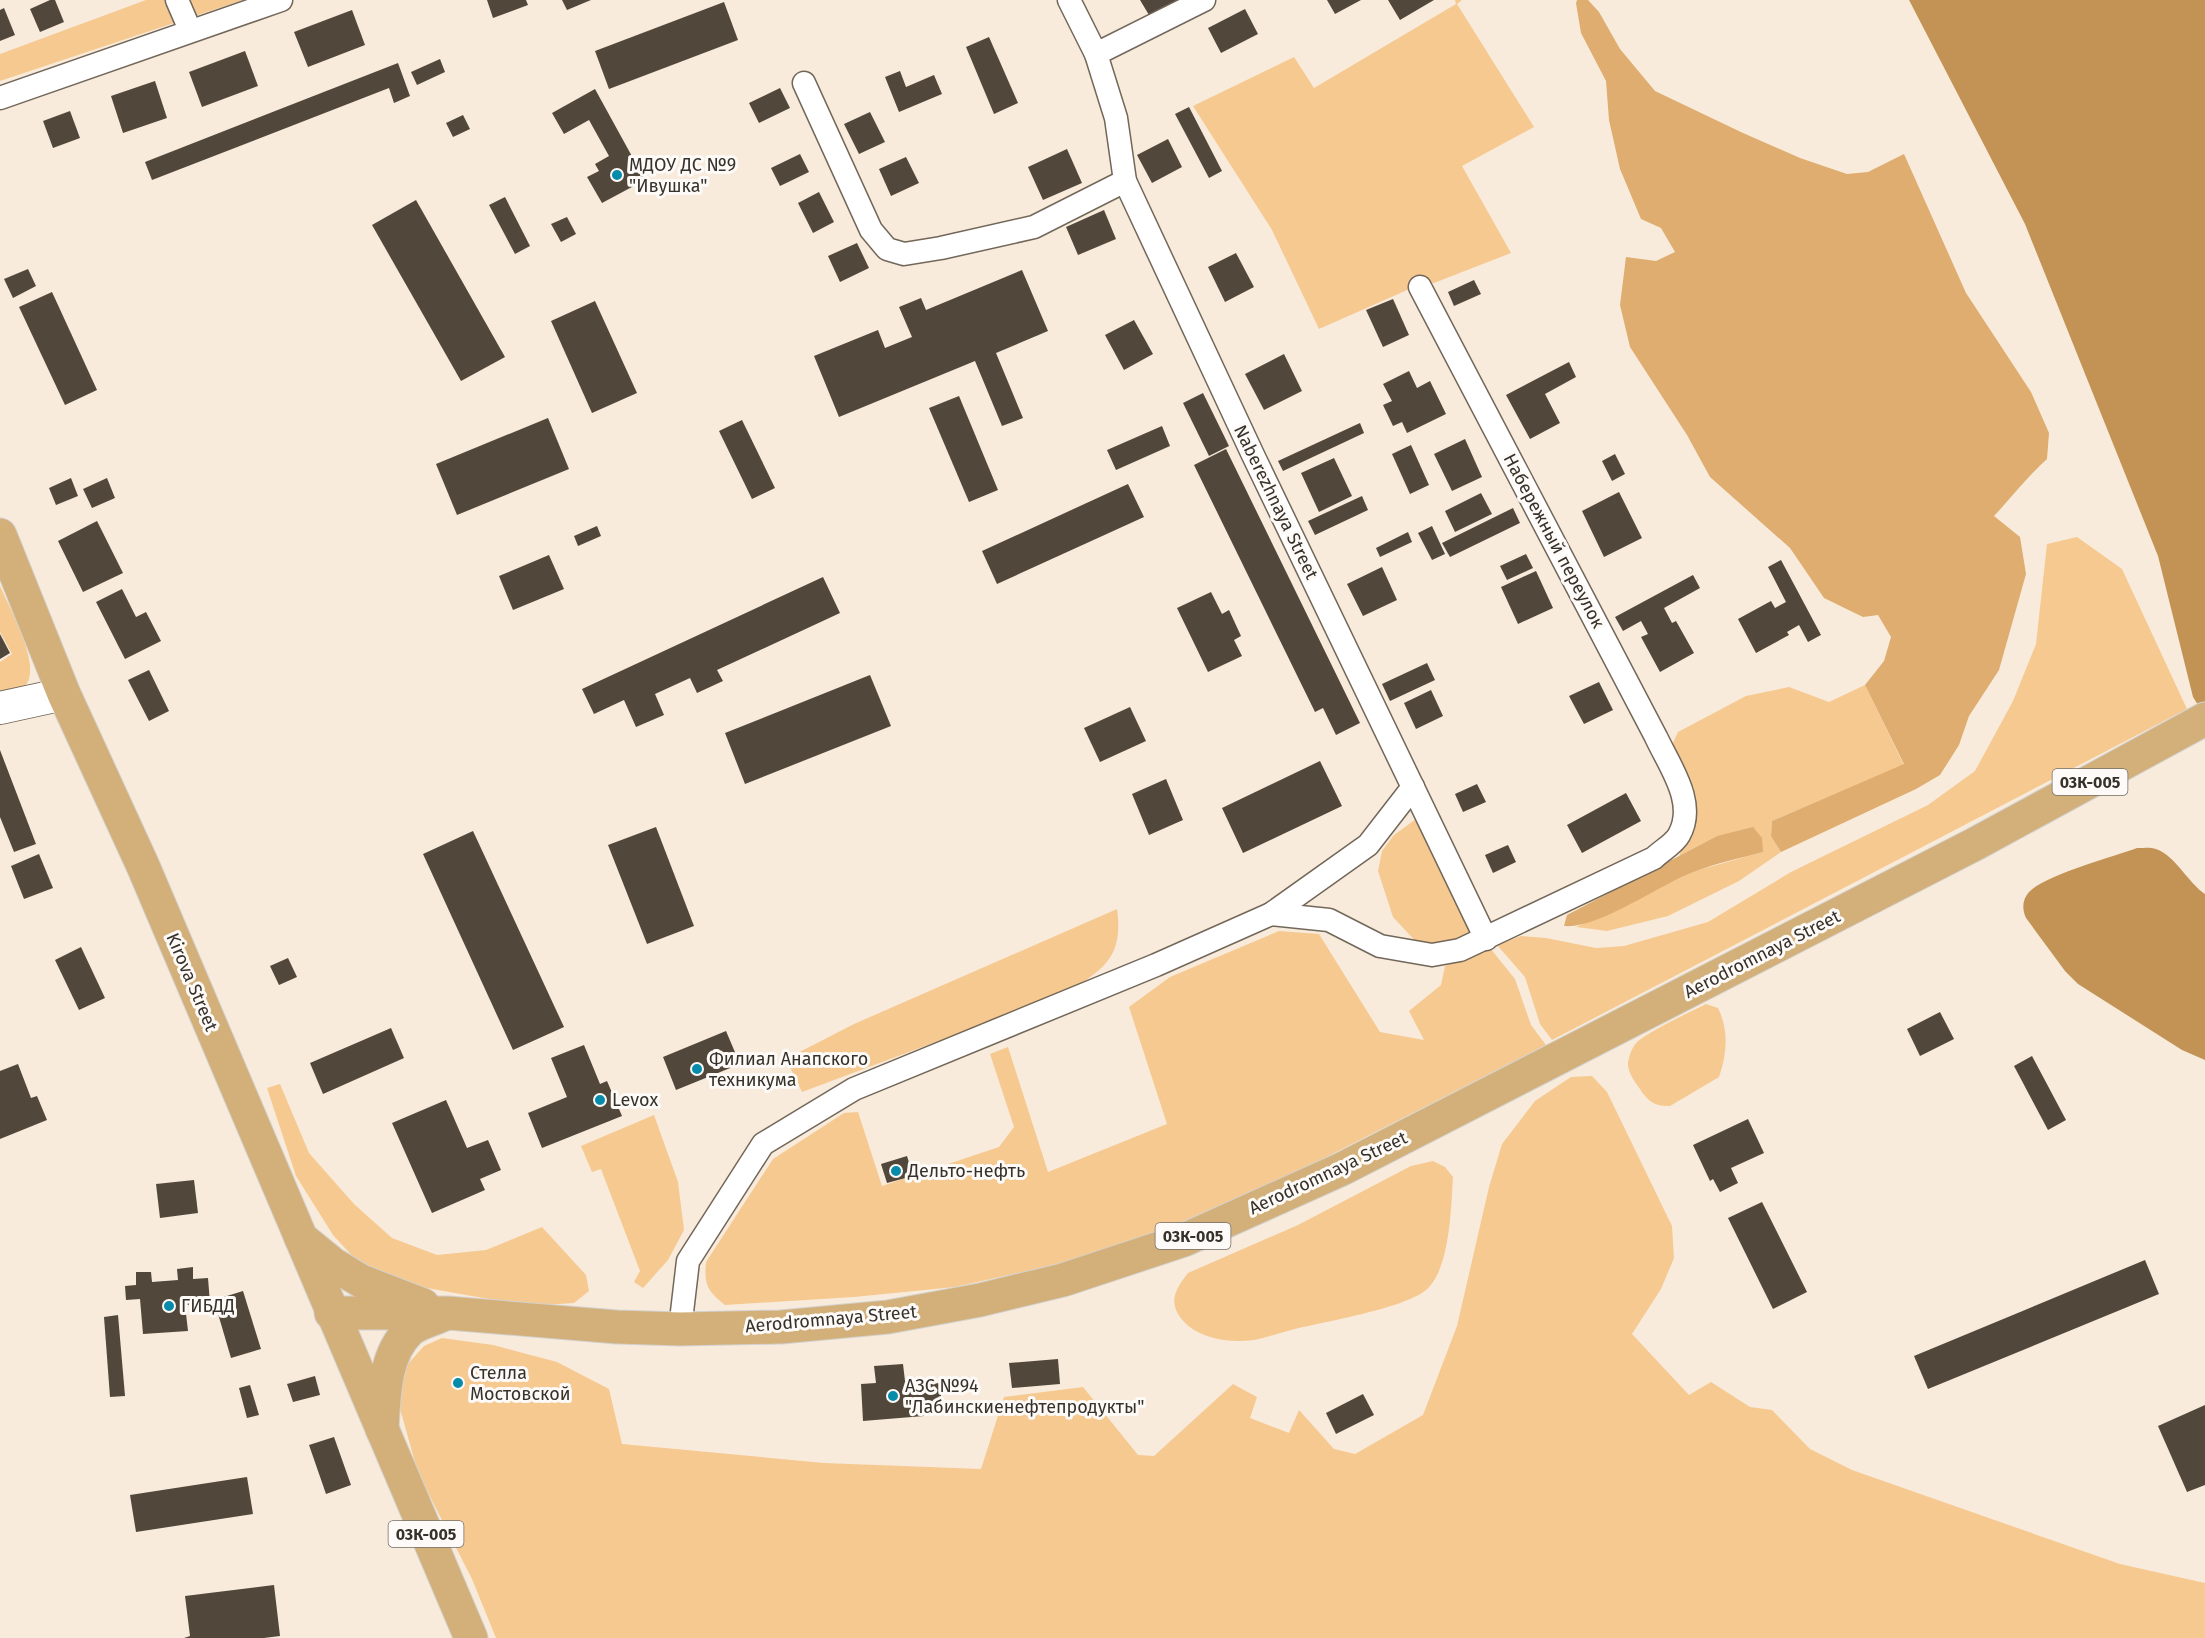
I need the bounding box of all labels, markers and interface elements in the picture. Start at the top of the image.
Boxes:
place label: МДОУ ДС №9 "Ивушка" [629,154,736,197]
marker: МДОУ ДС №9 "Ивушка" [610,168,624,182]
street label: Naberezhnaya Street [1229,421,1323,583]
street label: Набережный переулок [1499,450,1610,633]
road number: 03К-005 [2052,769,2128,795]
street label: Aerodromnaya Street [1680,905,1844,1003]
street label: Kirova Street [161,930,223,1035]
place label: Филиал Анапского техникума [709,1048,868,1091]
marker: Филиал Анапского техникума [690,1062,704,1076]
place label: Levox [612,1089,658,1111]
marker: Levox [593,1093,607,1107]
street label: Aerodromnaya Street [1245,1126,1411,1219]
place label: Дельто-нефть [907,1160,1025,1182]
marker: Дельто-нефть [889,1164,903,1178]
road number: 03К-005 [1156,1223,1230,1249]
place label: ГИБДД [181,1295,235,1317]
marker: ГИБДД [162,1299,176,1313]
street label: Aerodromnaya Street [744,1300,918,1337]
place label: Стелла Мостовской [470,1362,570,1405]
place label: АЗС №94 "Лабинскиенефтепродукты" [905,1375,1144,1418]
marker: Стелла Мостовской [451,1376,465,1390]
marker: АЗС №94 "Лабинскиенефтепродукты" [886,1389,900,1403]
road number: 03К-005 [388,1521,464,1547]

